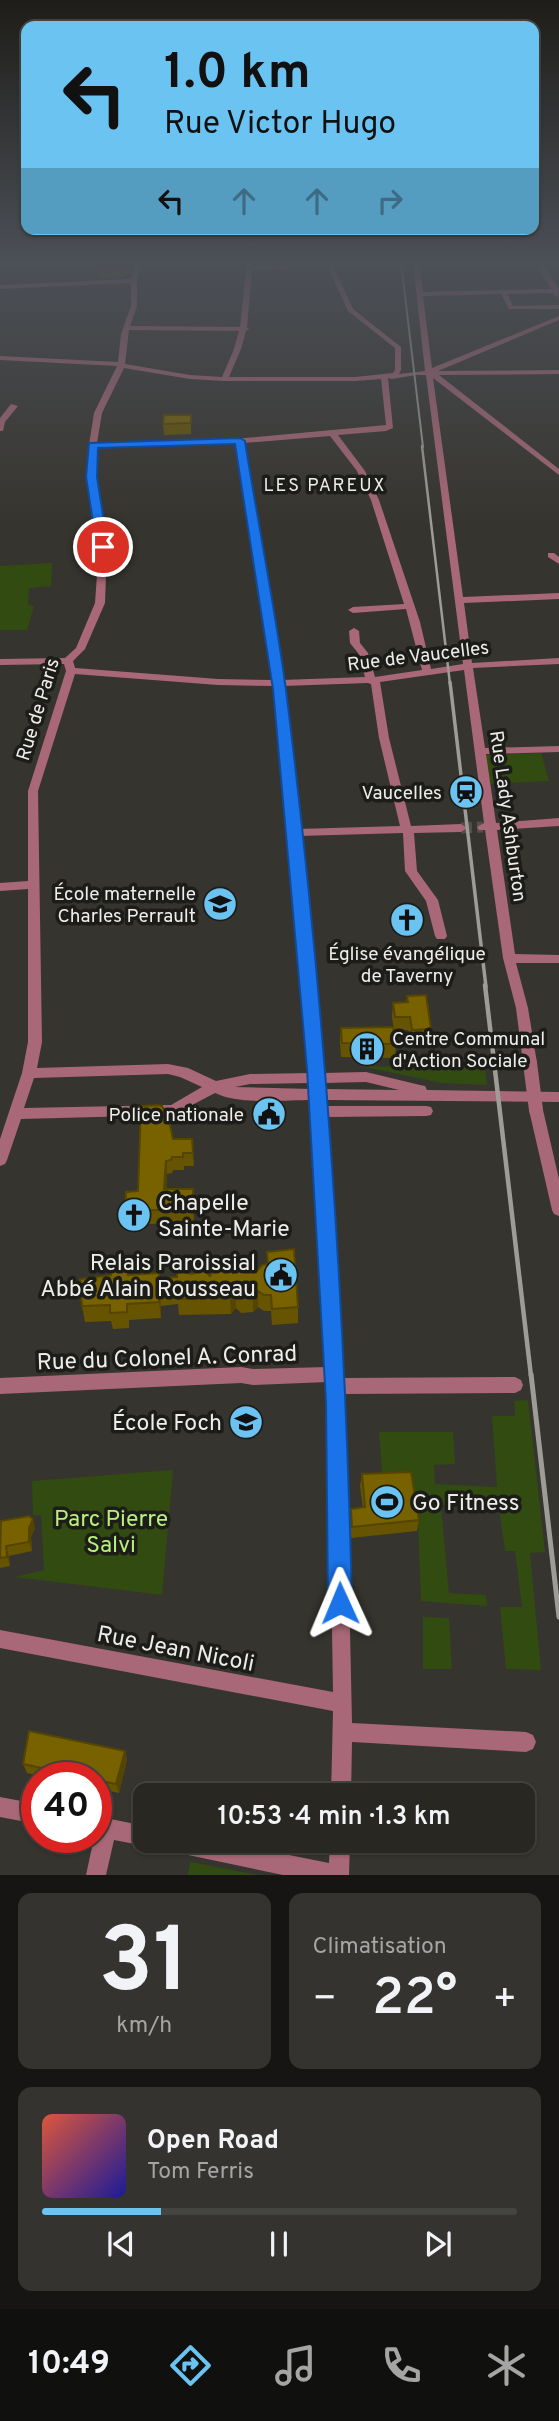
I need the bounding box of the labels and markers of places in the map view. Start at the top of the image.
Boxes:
pin [73,517,133,577]
station icon: Vaucelles [447,773,485,811]
place label: Vaucelles [362,782,442,806]
place label: École maternelle Charles Perrault [53,882,196,929]
school or university icon: École maternelle Charles Perrault [201,885,239,923]
church icon: Église évangélique de Taverny [388,901,426,939]
place label: Église évangélique de Taverny [328,942,486,989]
place label: Centre Communal d'Action Sociale [392,1028,545,1074]
building icon: Centre Communal d'Action Sociale [348,1030,386,1068]
public building icon: Police nationale [250,1095,288,1133]
place label: Police nationale [109,1104,244,1128]
place label: Chapelle Sainte-Marie [158,1190,290,1245]
church icon: Chapelle Sainte-Marie [115,1196,153,1234]
place label: Relais Paroissial Abbé Alain Rousseau [40,1250,256,1305]
public building icon: Relais Paroissial Abbé Alain Rousseau [262,1256,300,1294]
school or university icon: École Foch [227,1403,265,1441]
place label: École Foch [112,1409,222,1439]
sports icon: Go Fitness [368,1483,406,1521]
place label: Go Fitness [412,1490,520,1519]

